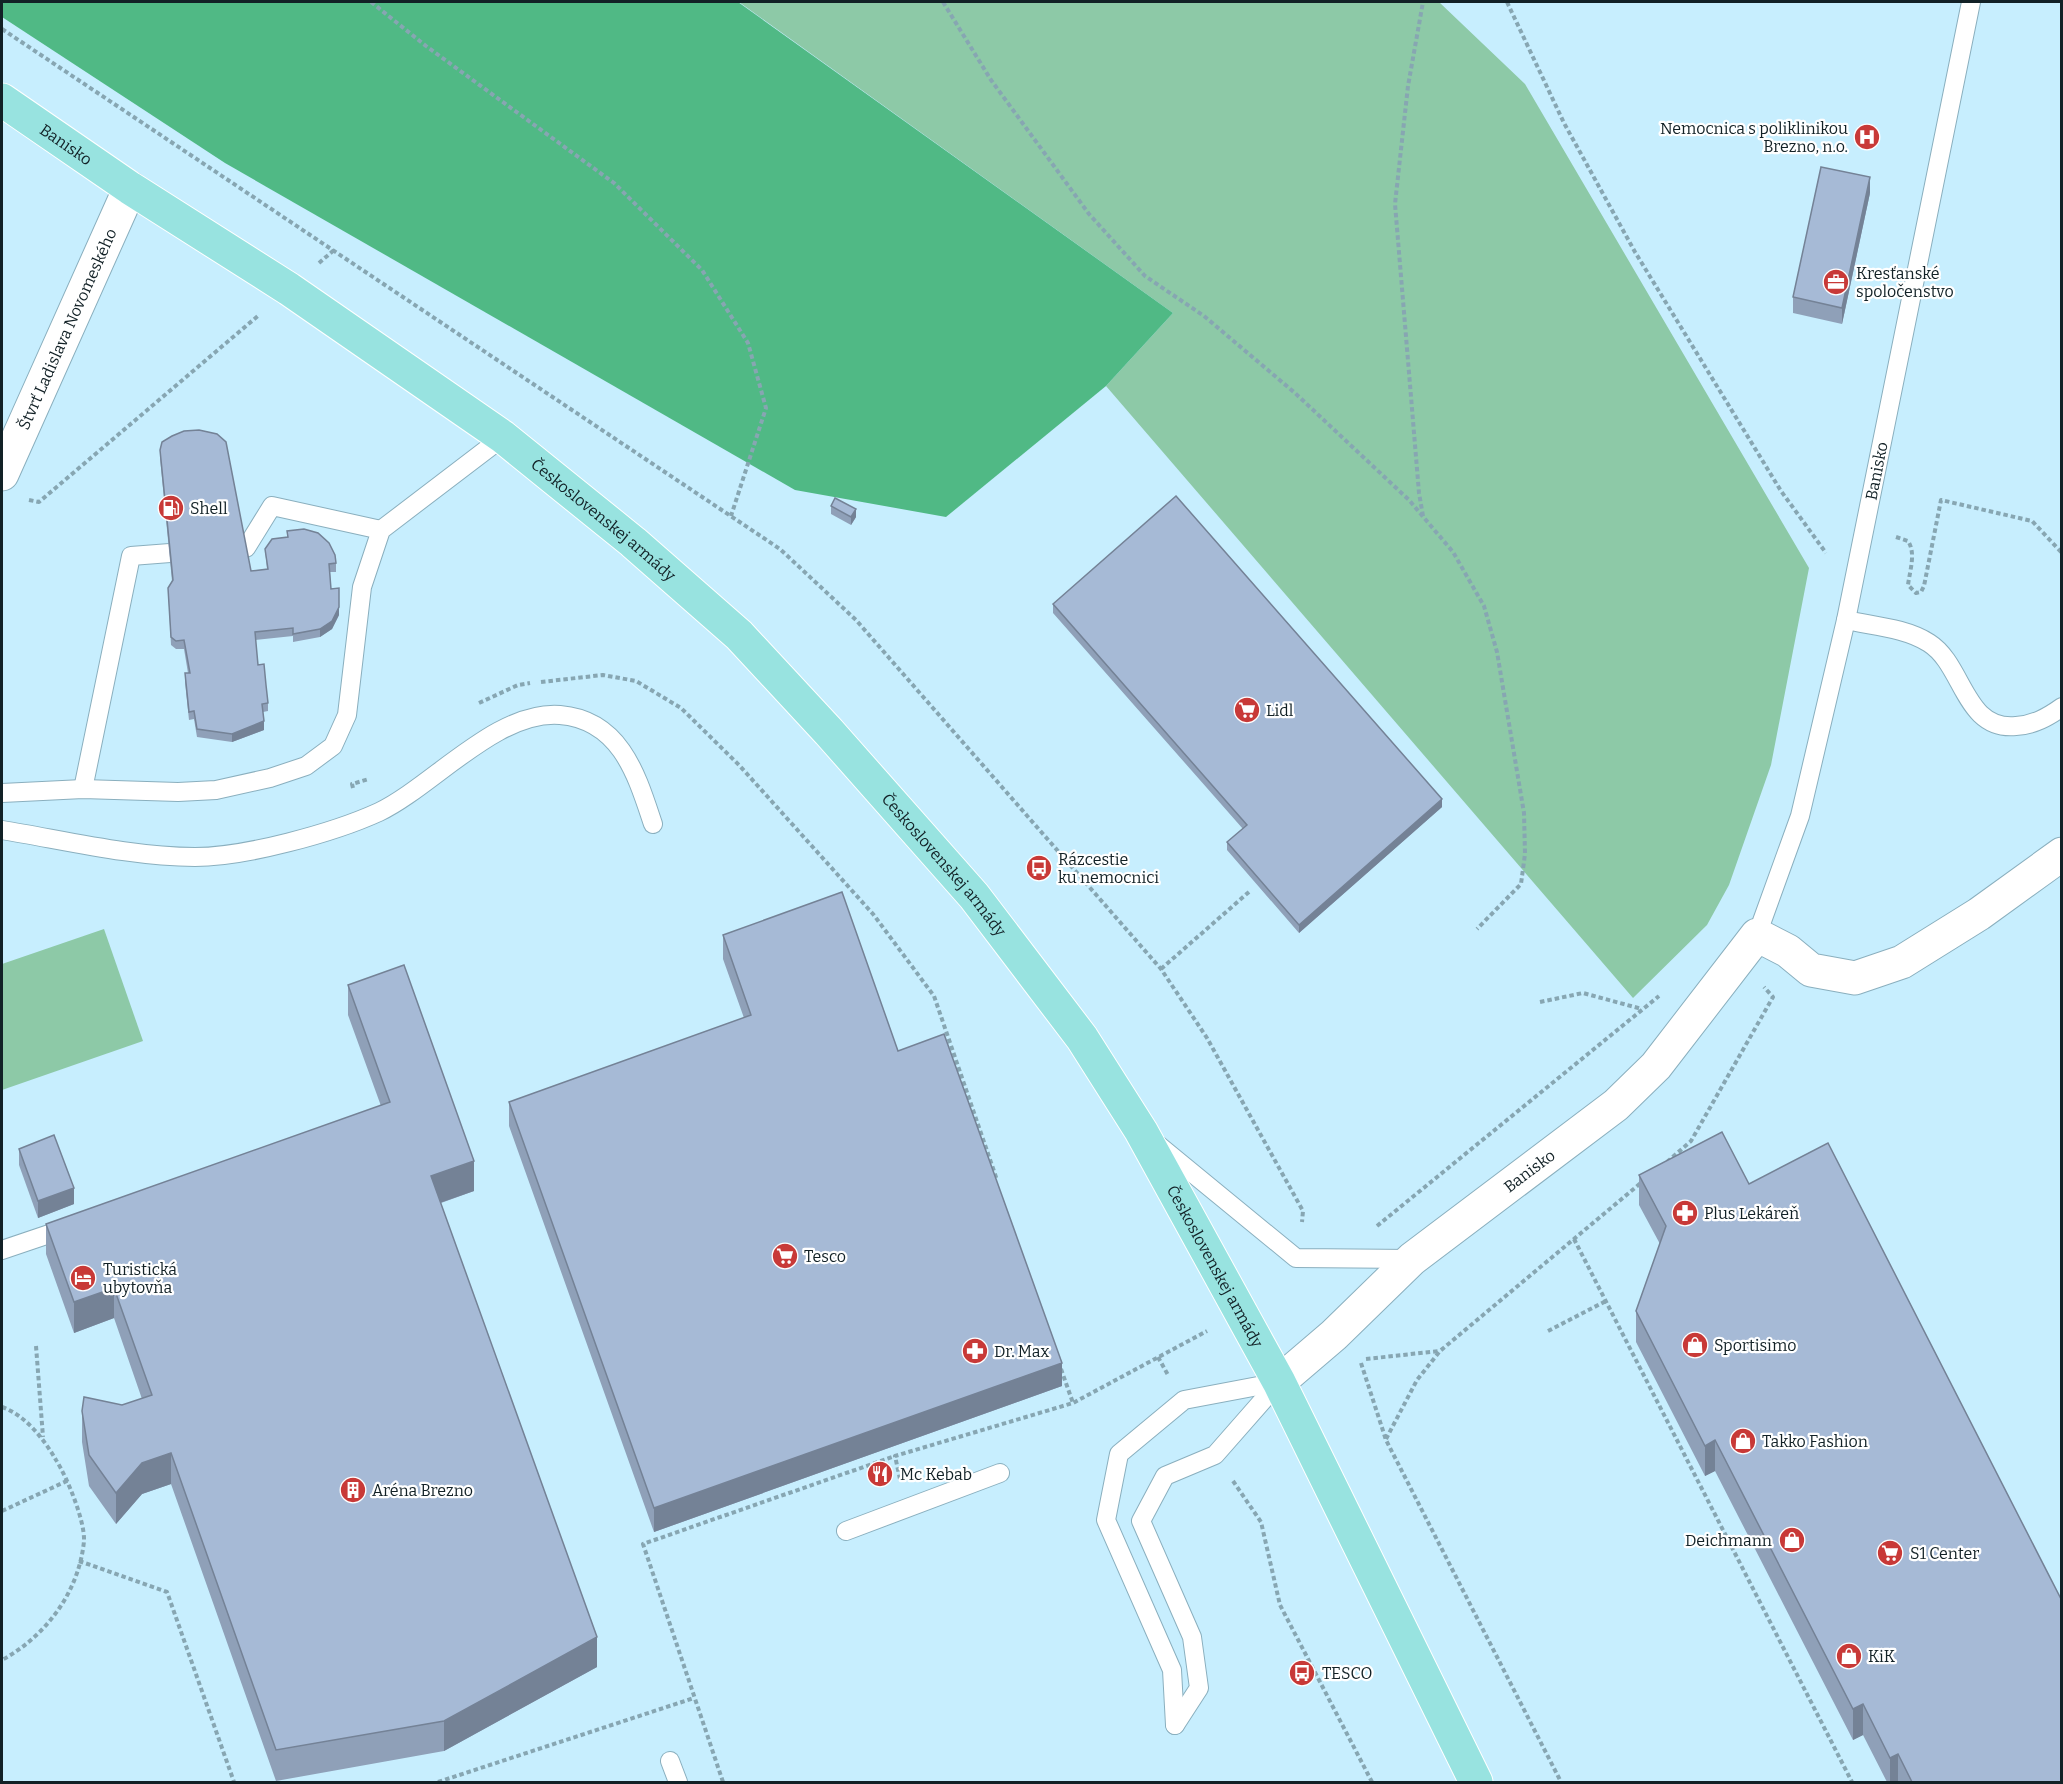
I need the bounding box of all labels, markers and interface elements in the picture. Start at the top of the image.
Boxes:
place label: Nemocnica s poliklinikou Brezno, n.o. [1660,119,1848,156]
street label: Banisko [37,120,96,169]
hospital icon: Nemocnica s poliklinikou Brezno, n.o. [1852,122,1882,152]
street label: Štvrť Ladislava Novomeského [13,225,120,432]
place label: Kresťanské spoločenstvo [1856,264,1954,301]
office icon: Kresťanské spoločenstvo [1821,267,1851,297]
street label: Banisko [1861,440,1891,502]
street label: Československej armády [528,453,680,585]
fuel station icon: Shell [156,493,186,523]
place label: Shell [190,499,228,518]
supermarket icon: Lidl [1232,695,1262,725]
place label: Lidl [1266,701,1294,720]
street label: Československej armády [878,789,1011,940]
place label: Rázcestie ku nemocnici [1058,850,1159,887]
bus stop icon: Rázcestie ku nemocnici [1024,853,1054,883]
street label: Banisko [1500,1145,1558,1196]
street label: Československej armády [1163,1181,1268,1351]
pharmacy icon: Plus Lekáreň [1670,1198,1700,1228]
place label: Plus Lekáreň [1704,1204,1799,1223]
supermarket icon: Tesco [770,1241,800,1271]
place label: Tesco [804,1247,846,1266]
place label: Turistická ubytovňa [103,1260,177,1297]
hotel icon: Turistická ubytovňa [68,1263,98,1293]
shop icon: Sportisimo [1680,1330,1710,1360]
pharmacy icon: Dr. Max [960,1336,990,1366]
place label: Sportisimo [1714,1336,1796,1355]
place label: Dr. Max [994,1342,1050,1361]
shop icon: Takko Fashion [1728,1426,1758,1456]
place label: Takko Fashion [1762,1432,1868,1451]
restaurant icon: Mc Kebab [865,1459,895,1489]
place label: Mc Kebab [900,1465,972,1484]
building icon: Aréna Brezno [338,1475,368,1505]
place label: Aréna Brezno [372,1481,473,1500]
shop icon: Deichmann [1777,1525,1807,1555]
place label: Deichmann [1685,1531,1772,1550]
supermarket icon: S1 Center [1875,1538,1905,1568]
place label: S1 Center [1910,1544,1979,1563]
shop icon: KiK [1834,1641,1864,1671]
place label: KiK [1868,1647,1896,1666]
bus stop icon: TESCO [1287,1658,1317,1688]
place label: TESCO [1322,1664,1372,1683]

